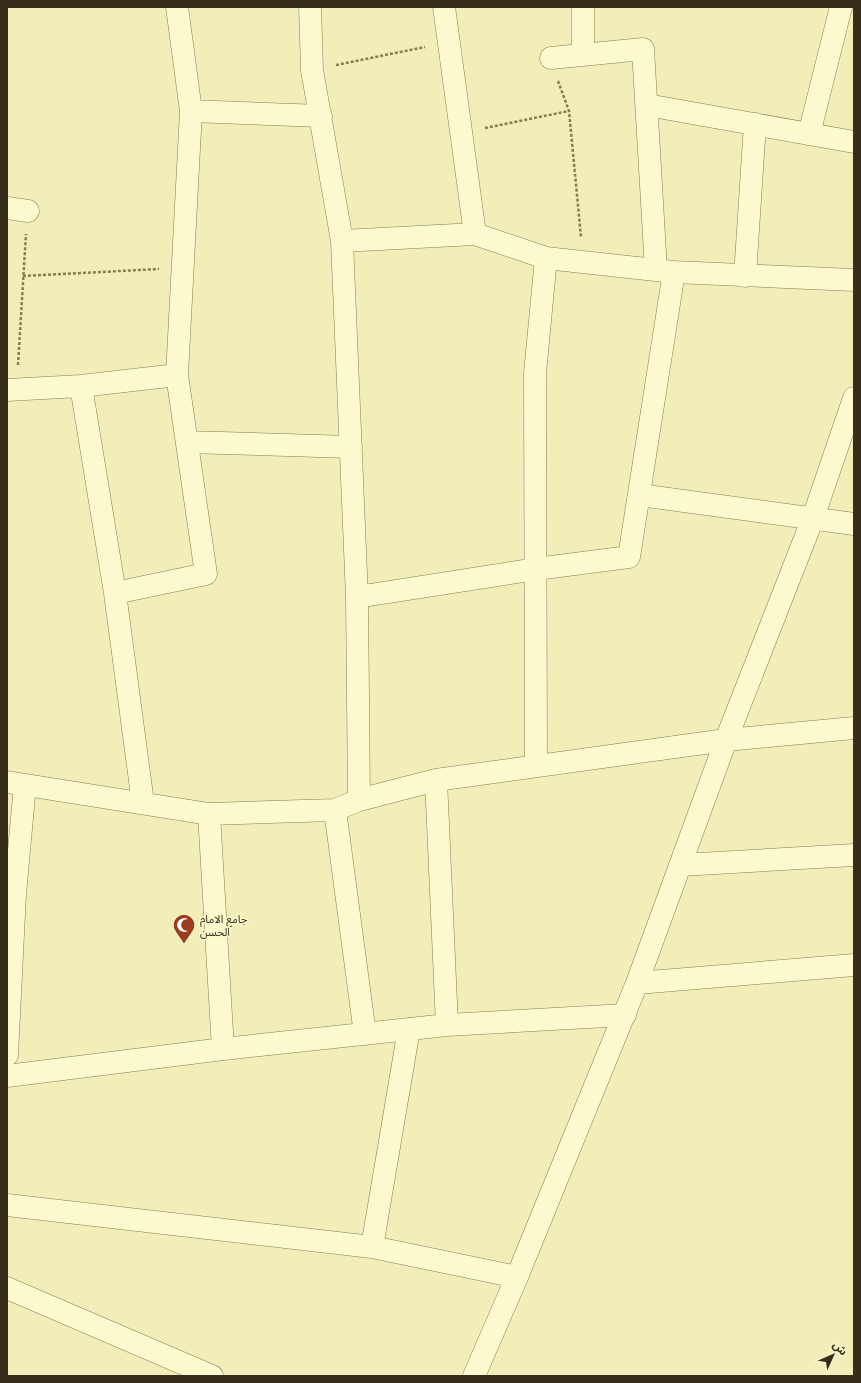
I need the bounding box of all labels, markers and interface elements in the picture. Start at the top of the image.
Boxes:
mosque icon: جامع الامام الحسن [171,912,197,945]
place label: جامع الامام الحسن [200,912,248,939]
north arrow [813,1335,853,1375]
text: ش [830,1338,850,1358]

